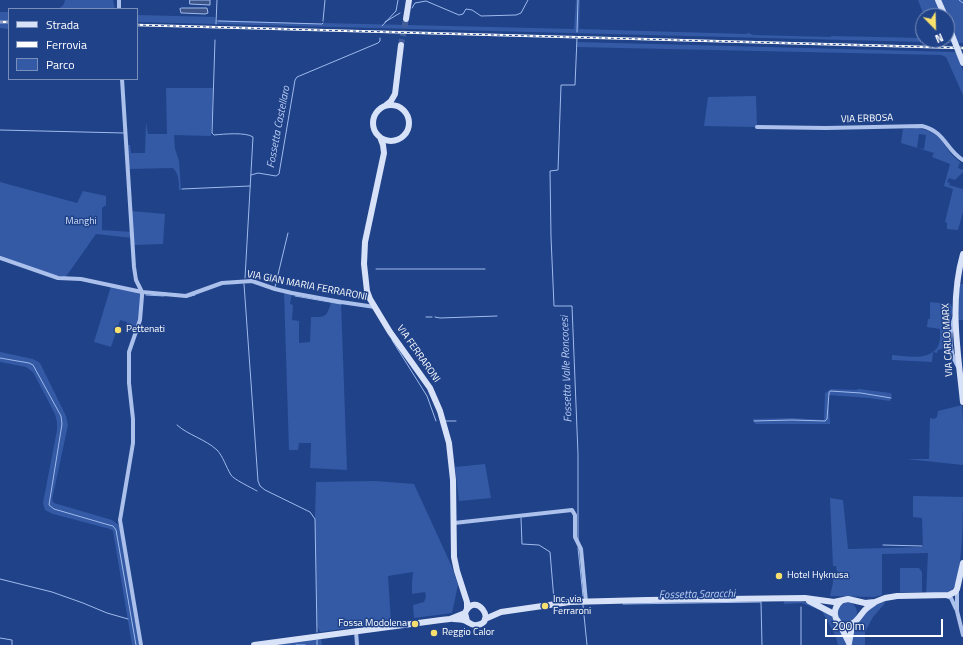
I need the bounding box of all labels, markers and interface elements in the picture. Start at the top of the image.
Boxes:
legend [8,8,138,80]
north arrow [915,8,955,48]
text: Strada [46,15,79,34]
text: N [933,29,946,47]
text: Ferrovia [46,35,87,54]
text: Parco [46,55,75,74]
water label: Fossetta Castellaro [265,85,293,169]
street label: VIA ERBOSA [841,112,893,126]
park label: Manghi [65,216,97,228]
street label: VIA GIAN MARIA FERRARONI [246,268,368,304]
street label: VIA CARLO MARX [940,303,956,377]
water label: Fossetta Valle Roncocesi [559,315,575,423]
street label: VIA FERRARONI [394,323,442,385]
place label: Pettenati [126,324,165,336]
marker: Pettenati [113,325,123,335]
place label: Hotel Hyknusa [787,570,849,582]
marker: Hotel Hyknusa [774,571,784,581]
water label: Fossetta Saracchi [659,588,735,602]
place label: Inc. via Ferraroni [553,594,591,618]
marker: Inc. via Ferraroni [540,601,550,611]
scale bar [827,611,945,637]
text: 200 m [832,616,865,635]
place label: Fossa Modolena [338,618,407,630]
marker: Fossa Modolena [410,619,420,629]
place label: Reggio Calor [442,627,495,639]
marker: Reggio Calor [429,628,439,638]

